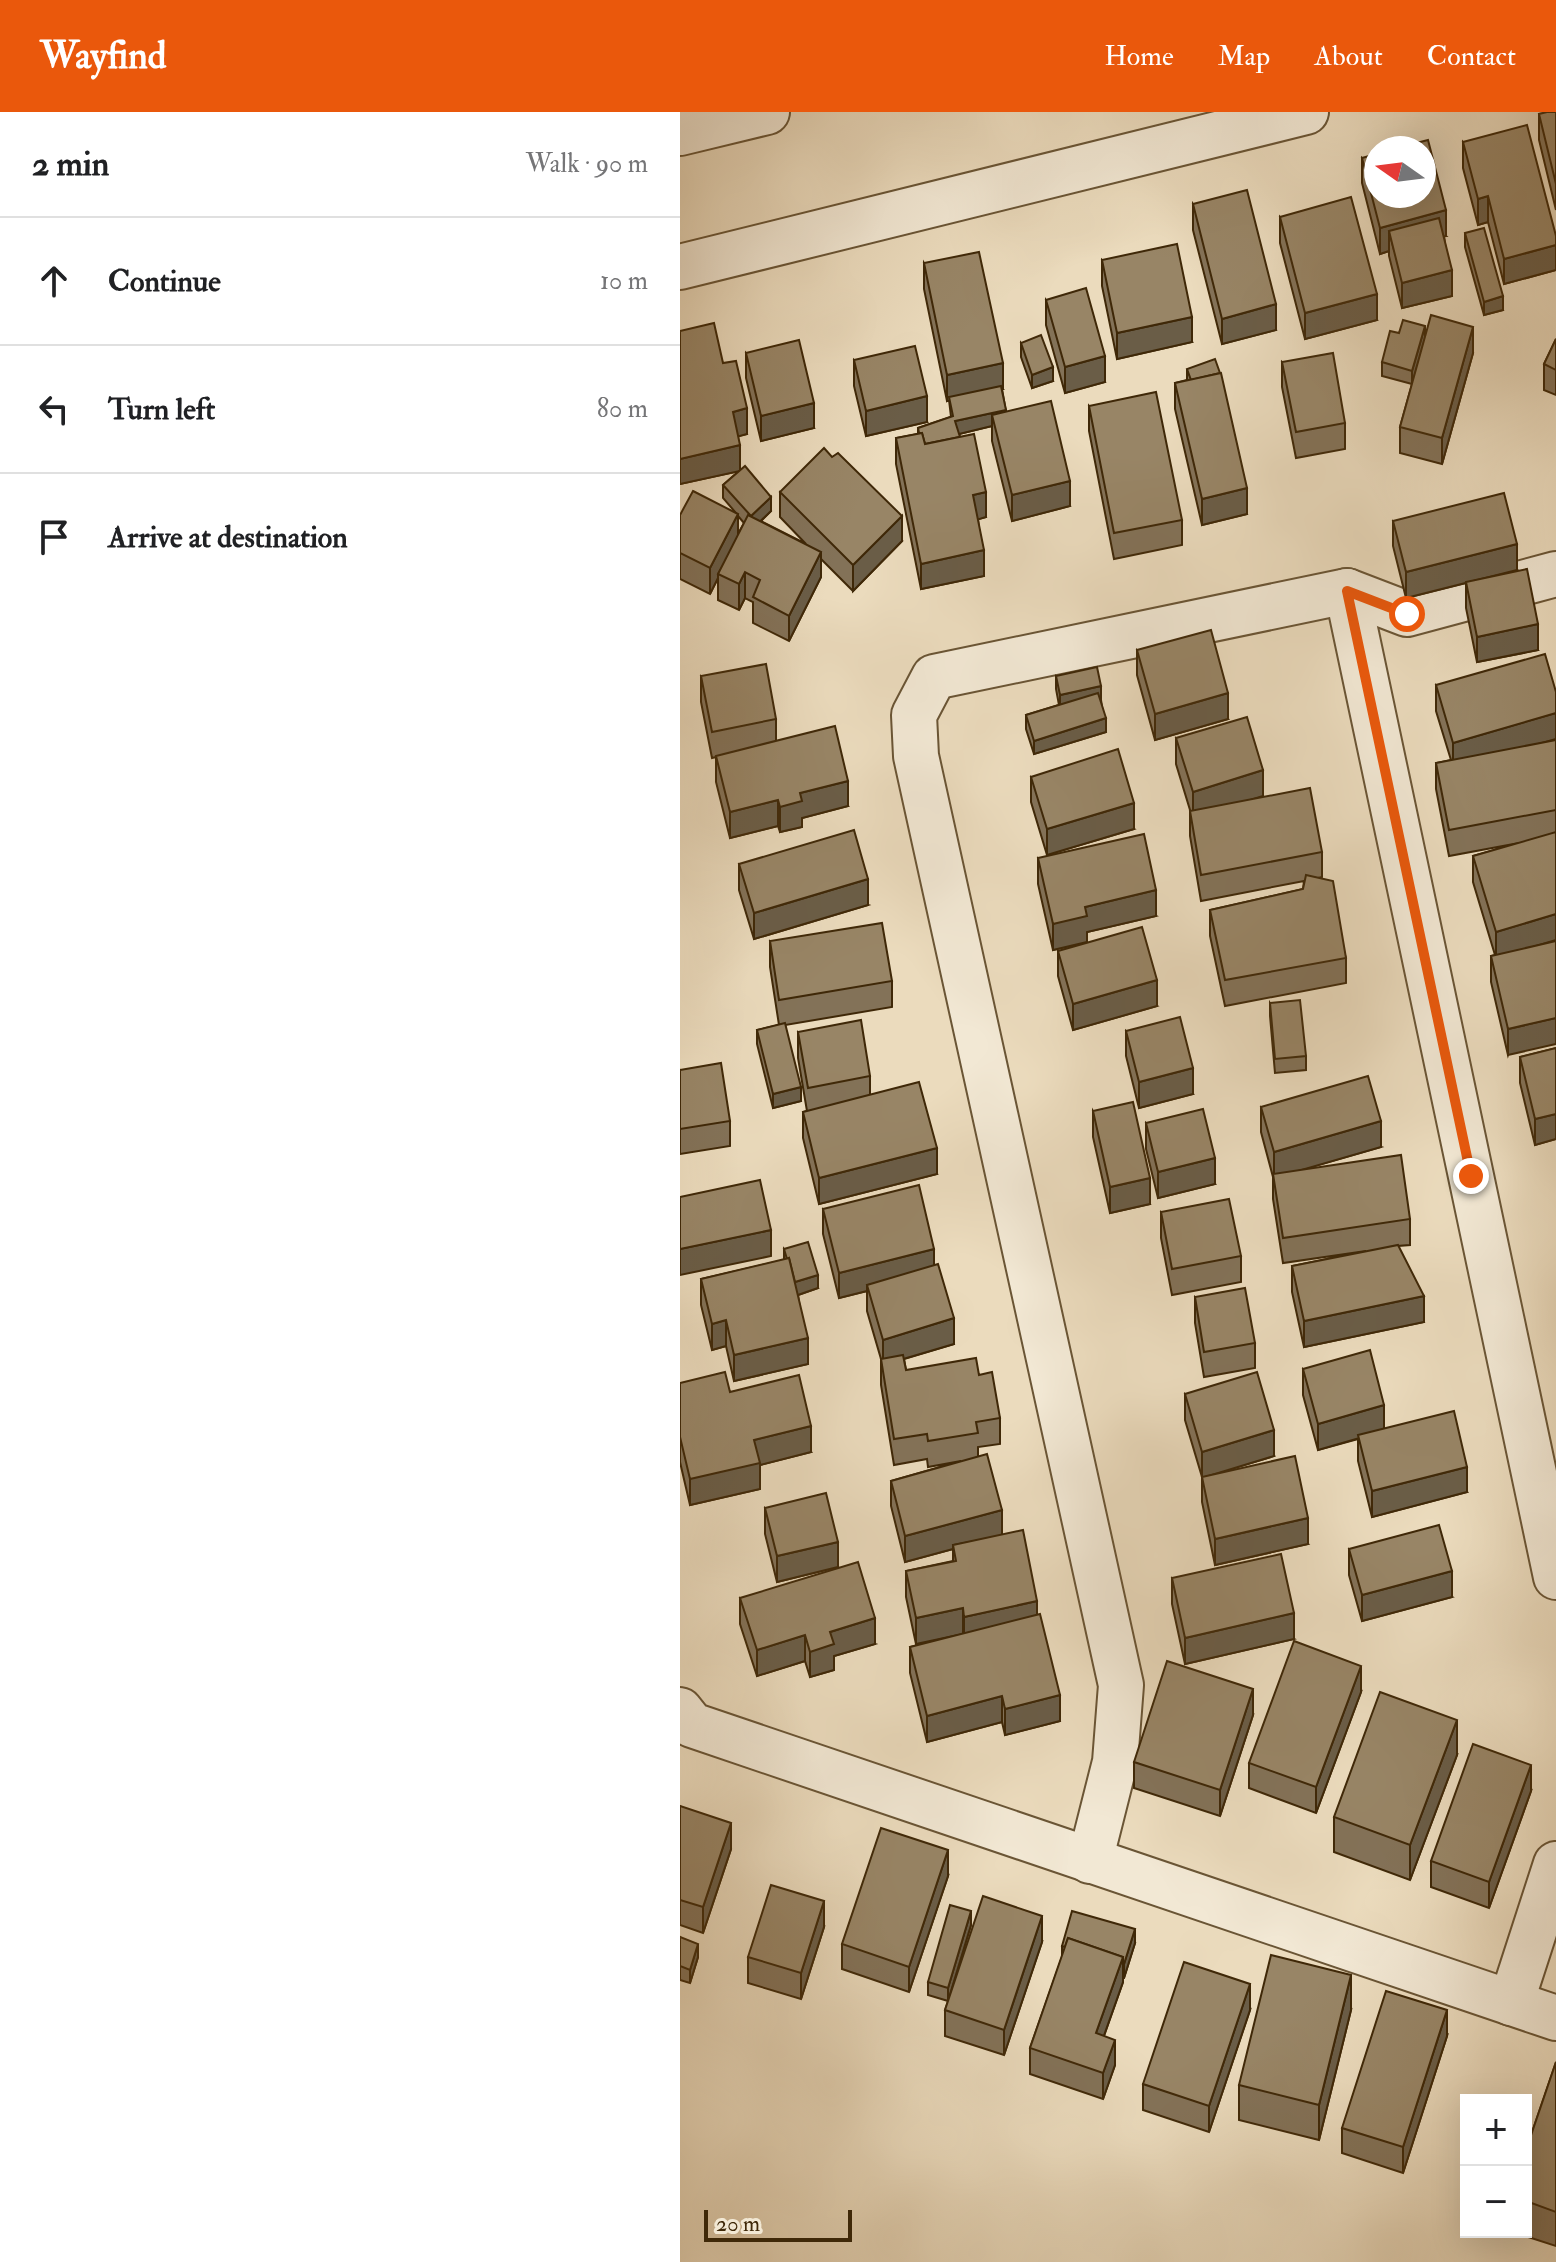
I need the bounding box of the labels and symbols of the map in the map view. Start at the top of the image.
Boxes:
north arrow [1364,136,1436,208]
route start [1389,596,1425,632]
route end [1453,1158,1489,1194]
scale bar [704,2206,852,2242]

